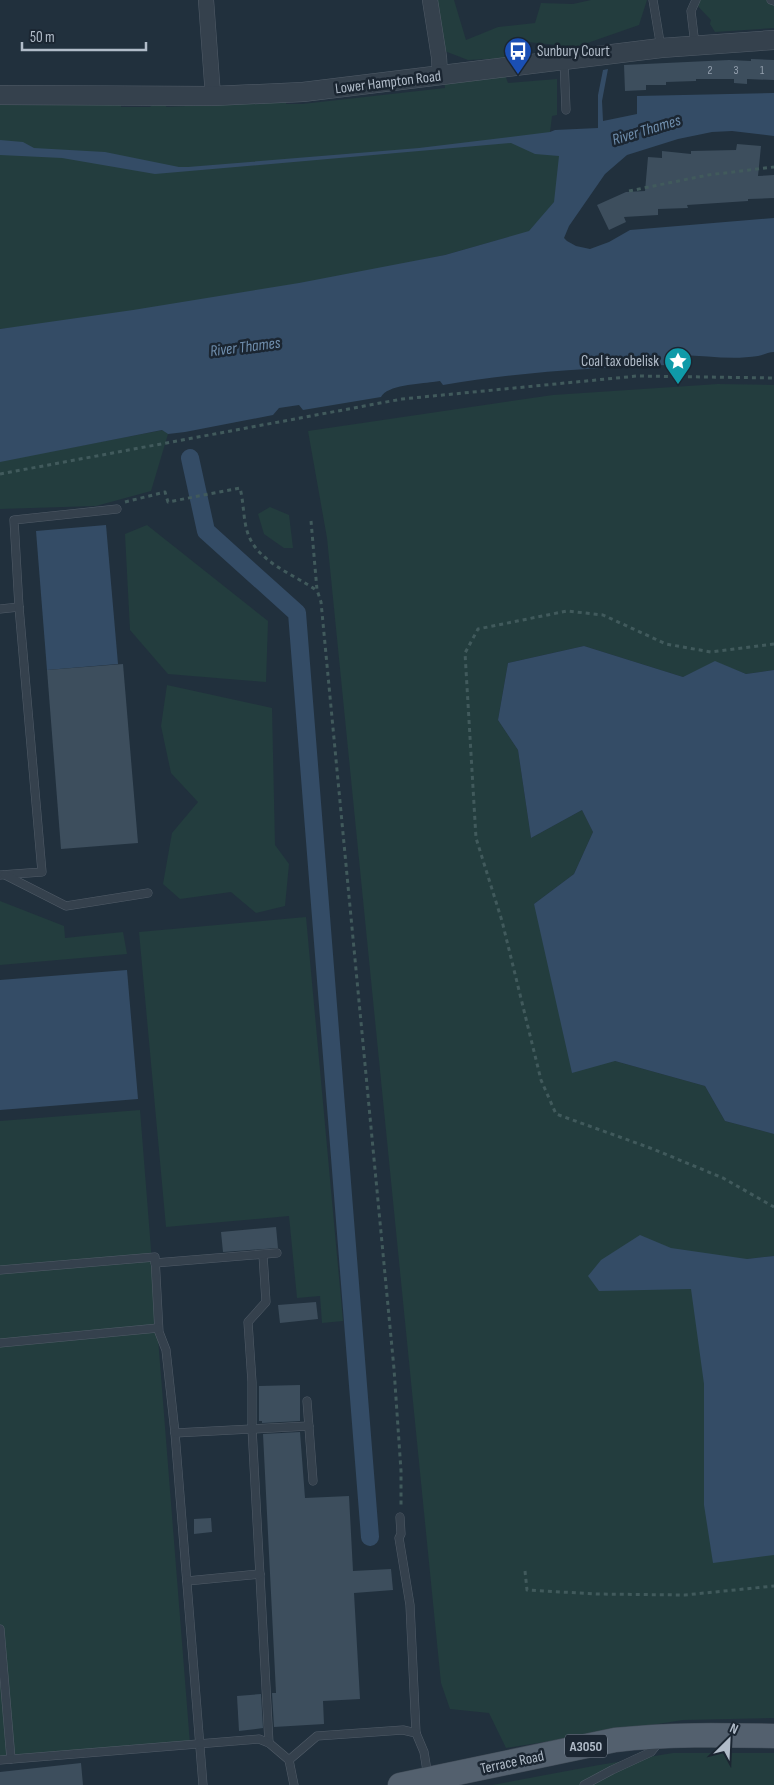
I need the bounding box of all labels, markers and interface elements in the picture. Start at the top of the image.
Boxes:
scale bar [22,20,146,52]
text: 50 m [30,28,55,47]
bus stop icon: Sunbury Court [503,36,533,75]
place label: Sunbury Court [537,42,610,61]
house number: 2 [708,63,713,78]
house number: 3 [733,63,739,78]
house number: 1 [760,63,765,78]
street label: Lower Hampton Road [334,67,442,98]
water label: River Thames [610,111,683,150]
water label: River Thames [209,334,282,361]
place icon: Coal tax obelisk [663,346,693,385]
place label: Coal tax obelisk [581,352,659,371]
north arrow [704,1715,754,1765]
text: N [727,1719,741,1738]
road number: A3050 [565,1734,607,1758]
street label: Terrace Road [479,1746,546,1778]

